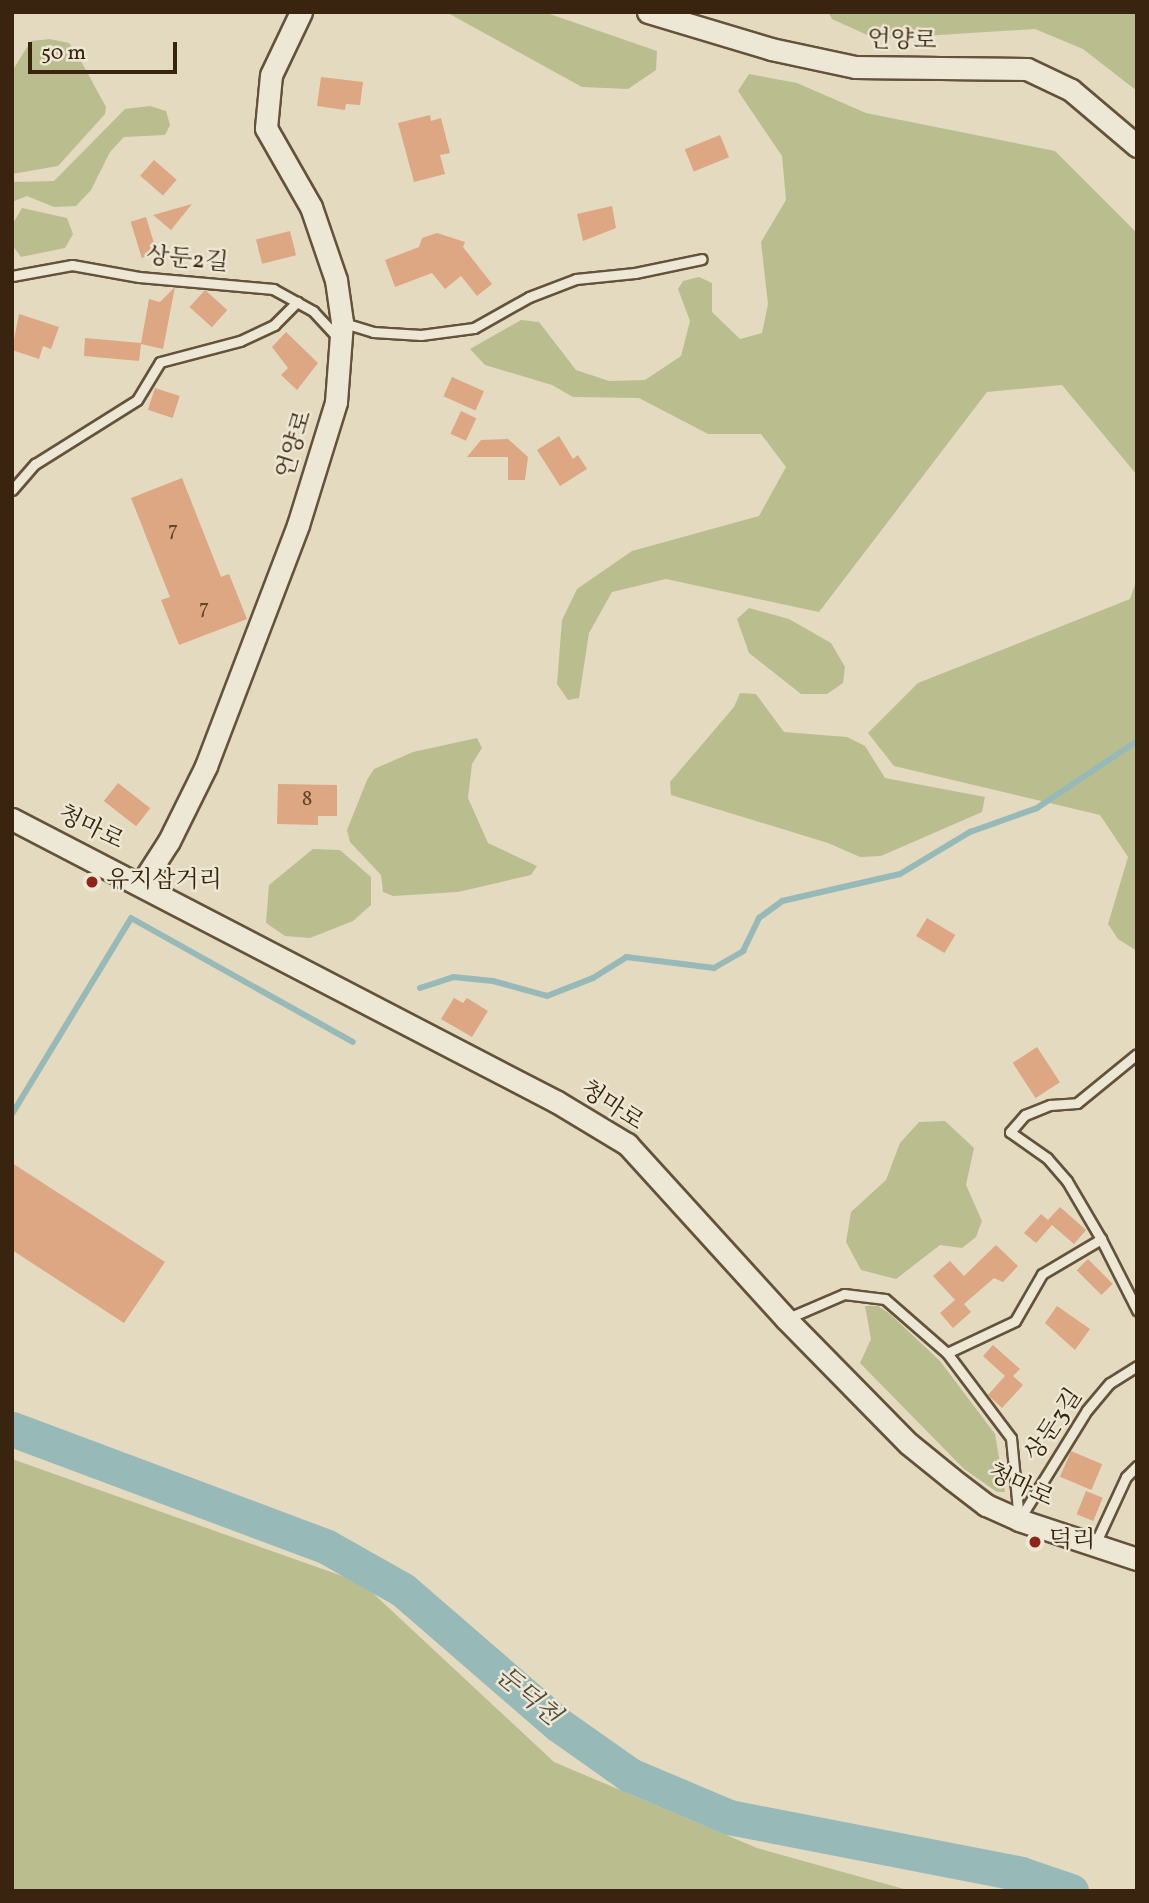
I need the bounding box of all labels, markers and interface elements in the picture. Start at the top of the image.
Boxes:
street label: 언양로 [867,26,937,58]
scale bar [32,28,180,72]
text: 50 m [41,39,86,68]
street label: 상둔2길 [145,243,229,279]
street label: 언양로 [272,408,320,482]
house number: 7 [168,518,178,544]
house number: 7 [199,596,209,622]
house number: 8 [302,787,312,813]
street label: 청마로 [52,801,128,857]
place label: 유지삼거리 [106,868,222,896]
marker: 유지삼거리 [84,874,100,890]
street label: 청마로 [574,1076,648,1138]
street label: 상둔3길 [1020,1384,1090,1468]
street label: 청마로 [982,1459,1058,1515]
place label: 덕리 [1049,1528,1095,1556]
marker: 덕리 [1027,1534,1043,1550]
water label: 둔덕천 [488,1661,566,1733]

